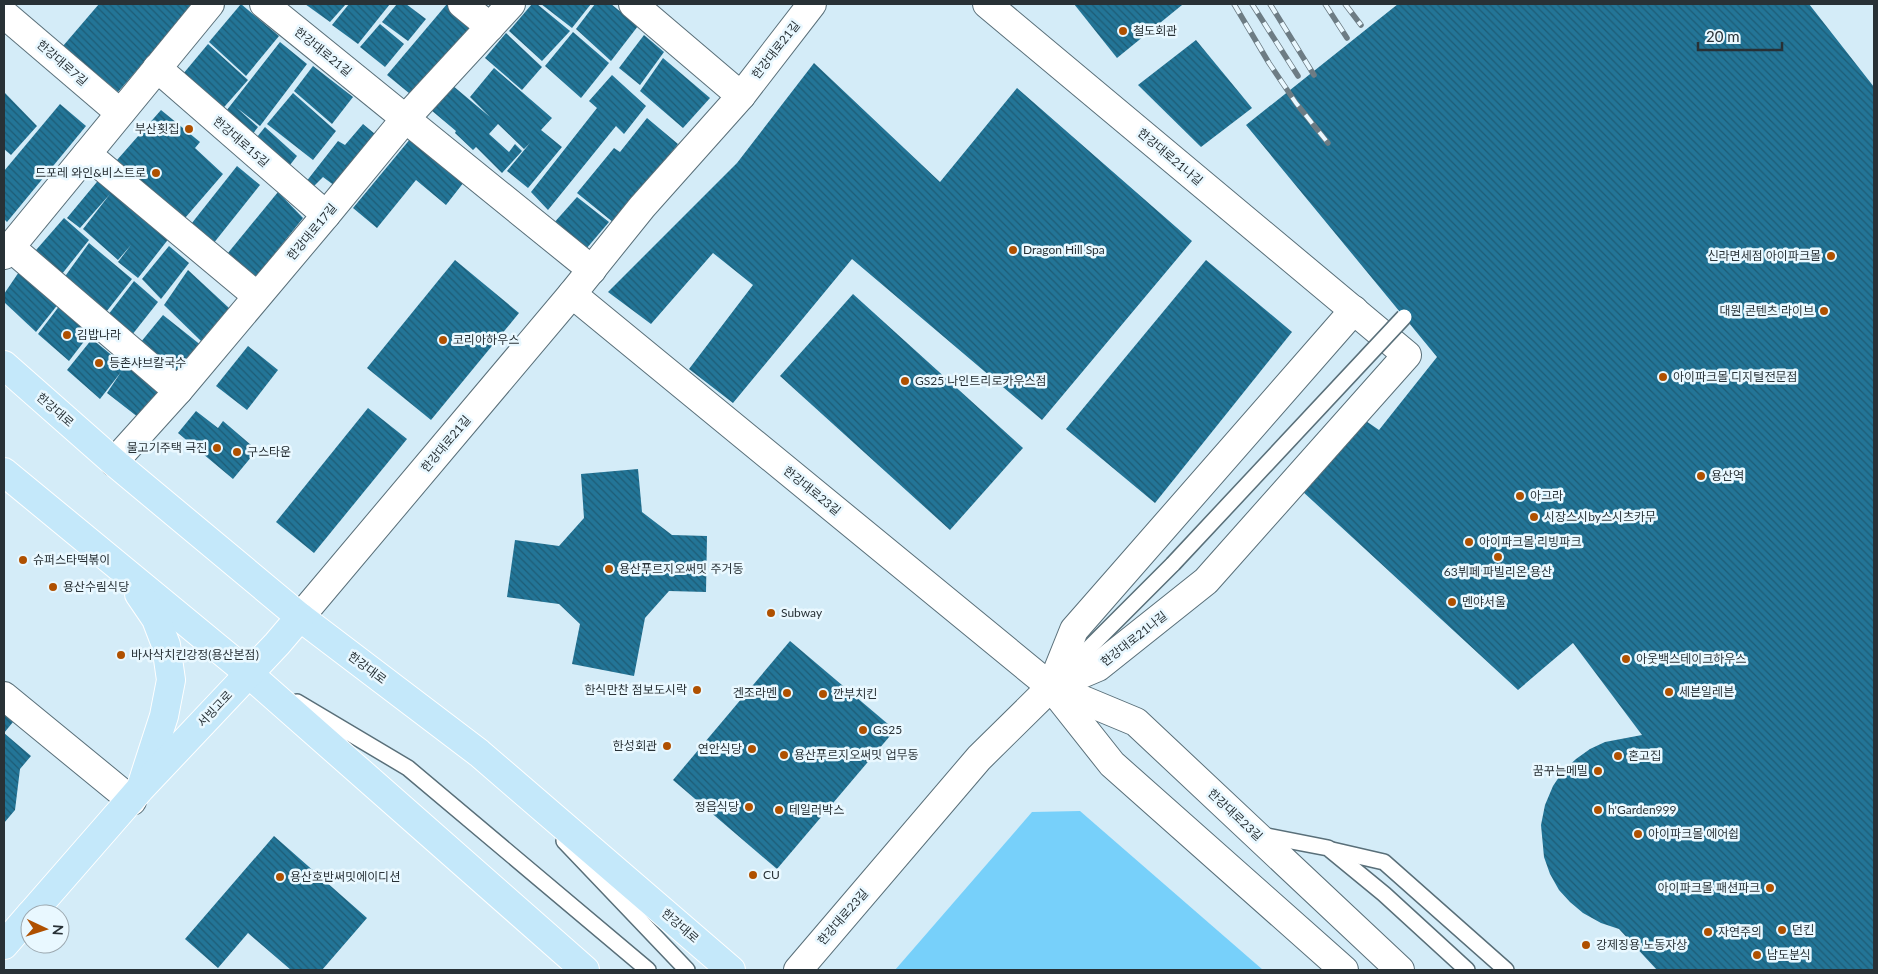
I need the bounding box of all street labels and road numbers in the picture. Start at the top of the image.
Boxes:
street label: 한강대로21길 [748,18,803,82]
street label: 한강대로21길 [292,24,355,79]
street label: 한강대로7길 [34,37,91,89]
street label: 한강대로15길 [210,113,272,170]
street label: 한강대로21나길 [1135,125,1206,188]
street label: 한강대로17길 [284,200,340,263]
street label: 한강대로 [34,389,77,430]
street label: 한강대로21길 [418,412,474,475]
street label: 한강대로23길 [781,463,844,518]
street label: 한강대로21나길 [1097,608,1170,669]
street label: 한강대로 [345,648,389,687]
street label: 서빙고로 [194,687,235,730]
street label: 한강대로23길 [1205,786,1266,844]
street label: 한강대로23길 [814,886,871,948]
street label: 한강대로 [659,905,702,946]

